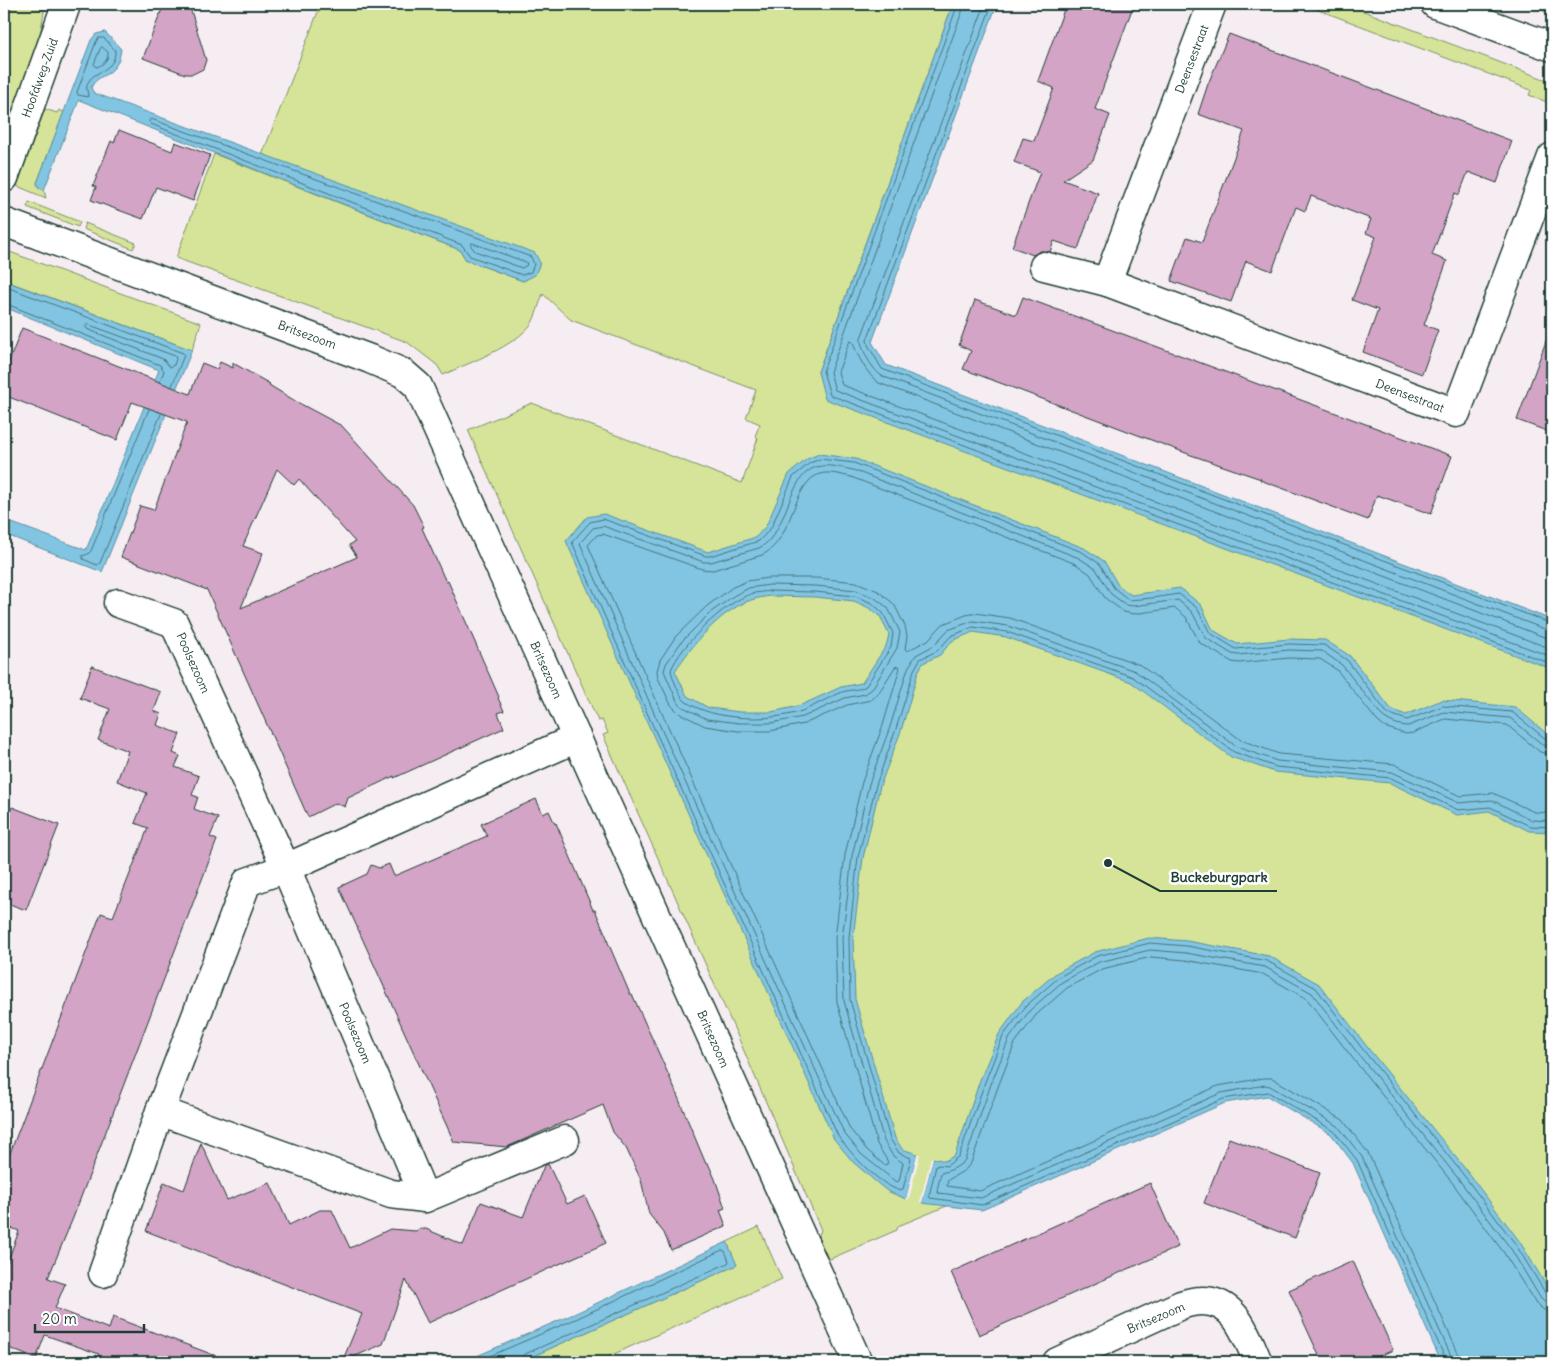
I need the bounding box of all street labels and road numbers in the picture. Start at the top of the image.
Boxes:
street label: Deensestraat [1172,22,1211,95]
street label: Hoofdweg-Zuid [18,36,61,120]
street label: Britsezoom [276,317,339,352]
street label: Deensestraat [1374,376,1447,415]
street label: Poolsezoom [173,630,214,696]
street label: Britsezoom [527,639,566,701]
street label: Poolsezoom [336,1000,375,1066]
street label: Britsezoom [694,1008,733,1070]
street label: Britsezoom [1125,1299,1187,1336]

